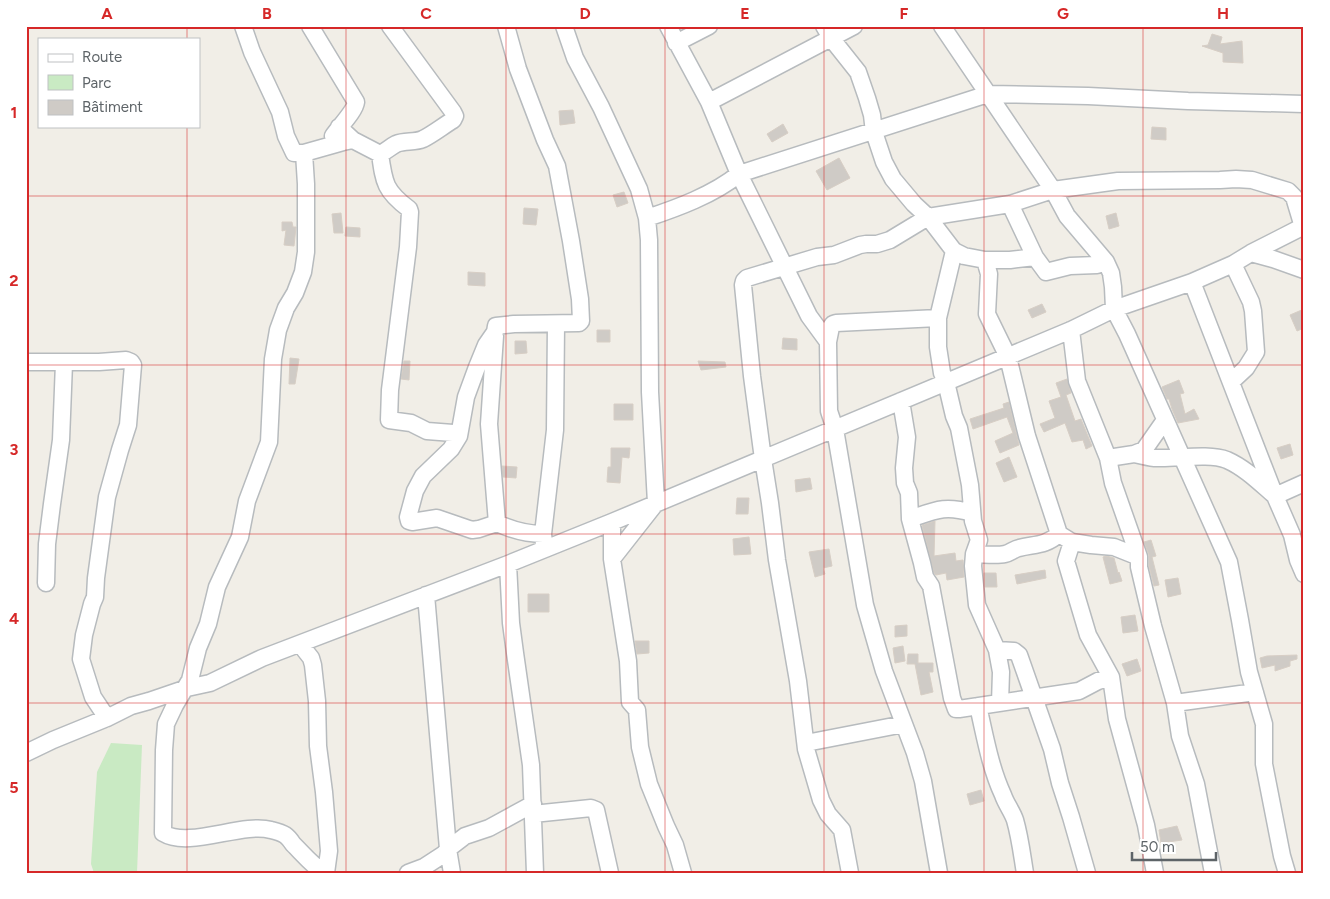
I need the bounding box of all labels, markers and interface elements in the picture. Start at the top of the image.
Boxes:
text: A [101,4,113,23]
text: B [262,4,272,23]
text: C [420,4,432,23]
text: D [579,4,591,23]
text: E [740,4,750,23]
text: F [900,4,909,23]
text: G [1057,4,1069,23]
text: H [1217,4,1229,23]
legend [38,38,200,128]
text: Route [82,48,122,66]
text: Parc [82,74,111,92]
text: Bâtiment [82,98,143,116]
text: 1 [11,103,17,122]
text: 2 [9,271,19,290]
text: 3 [10,440,19,459]
text: 4 [9,609,19,628]
text: 5 [9,778,19,797]
scale bar [1132,829,1216,861]
text: 50 m [1140,838,1175,856]

